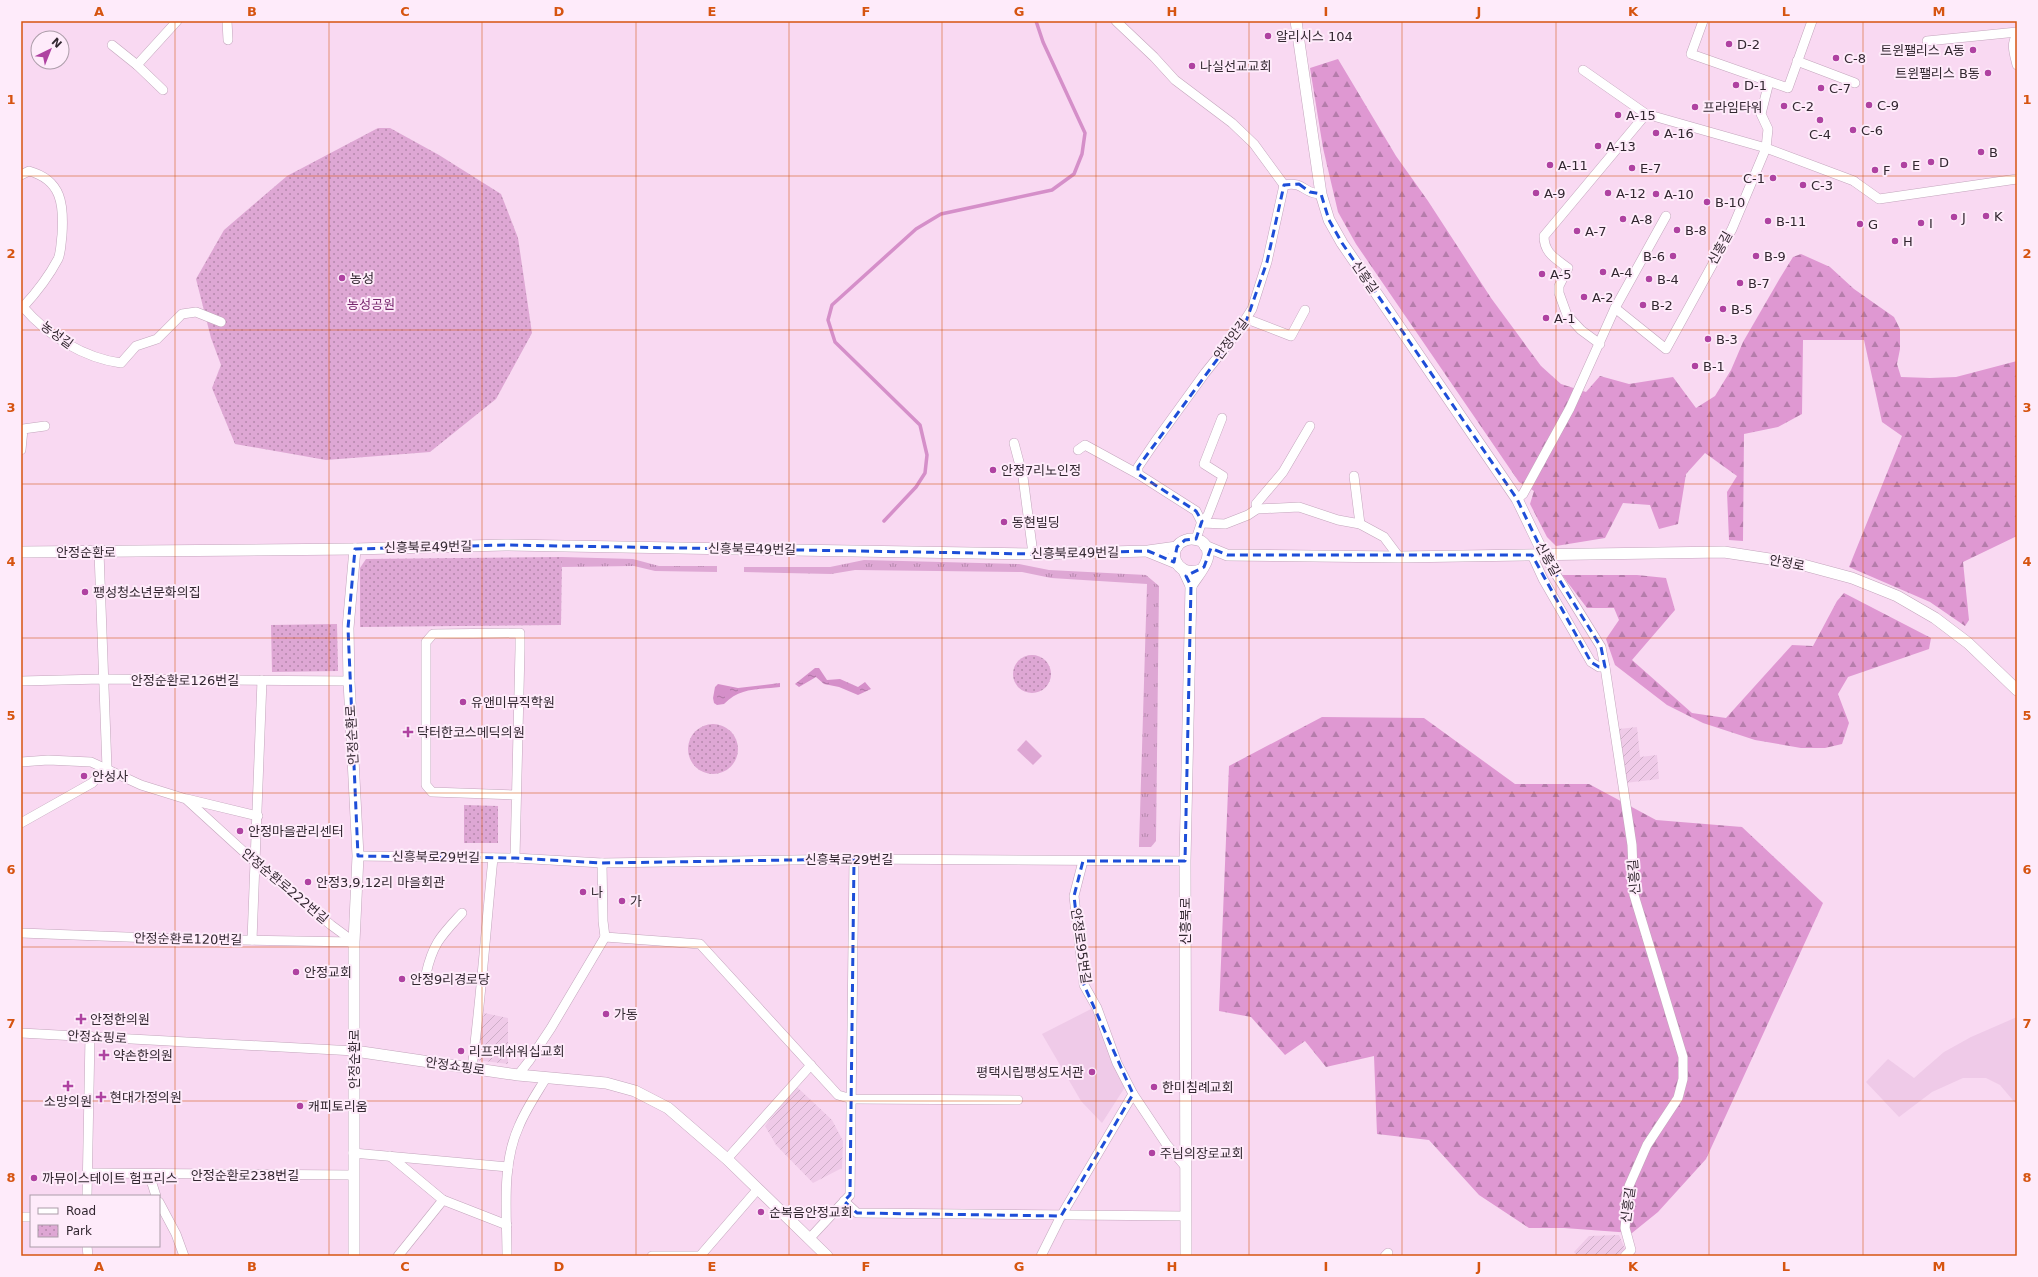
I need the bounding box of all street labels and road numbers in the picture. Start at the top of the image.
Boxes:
street label: 신흥길 [1705,229,1735,267]
street label: 신흥길 [1349,258,1381,296]
street label: 안정안길 [1211,315,1251,363]
street label: 농성길 [38,318,76,352]
street label: 신흥북로49번길 [384,539,472,555]
street label: 신흥길 [1533,540,1563,578]
street label: 신흥북로49번길 [708,541,796,557]
street label: 안정순환로 [56,545,116,560]
street label: 신흥북로49번길 [1031,545,1119,561]
street label: 안정로 [1768,552,1806,574]
street label: 안정순환로126번길 [131,673,239,688]
street label: 안정순환로 [343,705,361,765]
street label: 안정순환로222번길 [239,845,331,927]
street label: 신흥북로29번길 [392,849,480,865]
street label: 신흥북로29번길 [805,852,893,867]
street label: 신흥길 [1625,858,1643,896]
street label: 신흥북로 [1178,897,1193,945]
street label: 안정로95번길 [1068,907,1094,985]
street label: 안정순환로120번길 [134,931,242,947]
street label: 안정쇼핑로 [67,1028,127,1046]
street label: 안정순환로 [347,1029,362,1089]
street label: 안정쇼핑로 [424,1054,486,1078]
street label: 안정순환로238번길 [191,1168,299,1183]
street label: 신흥길 [1618,1186,1638,1224]

